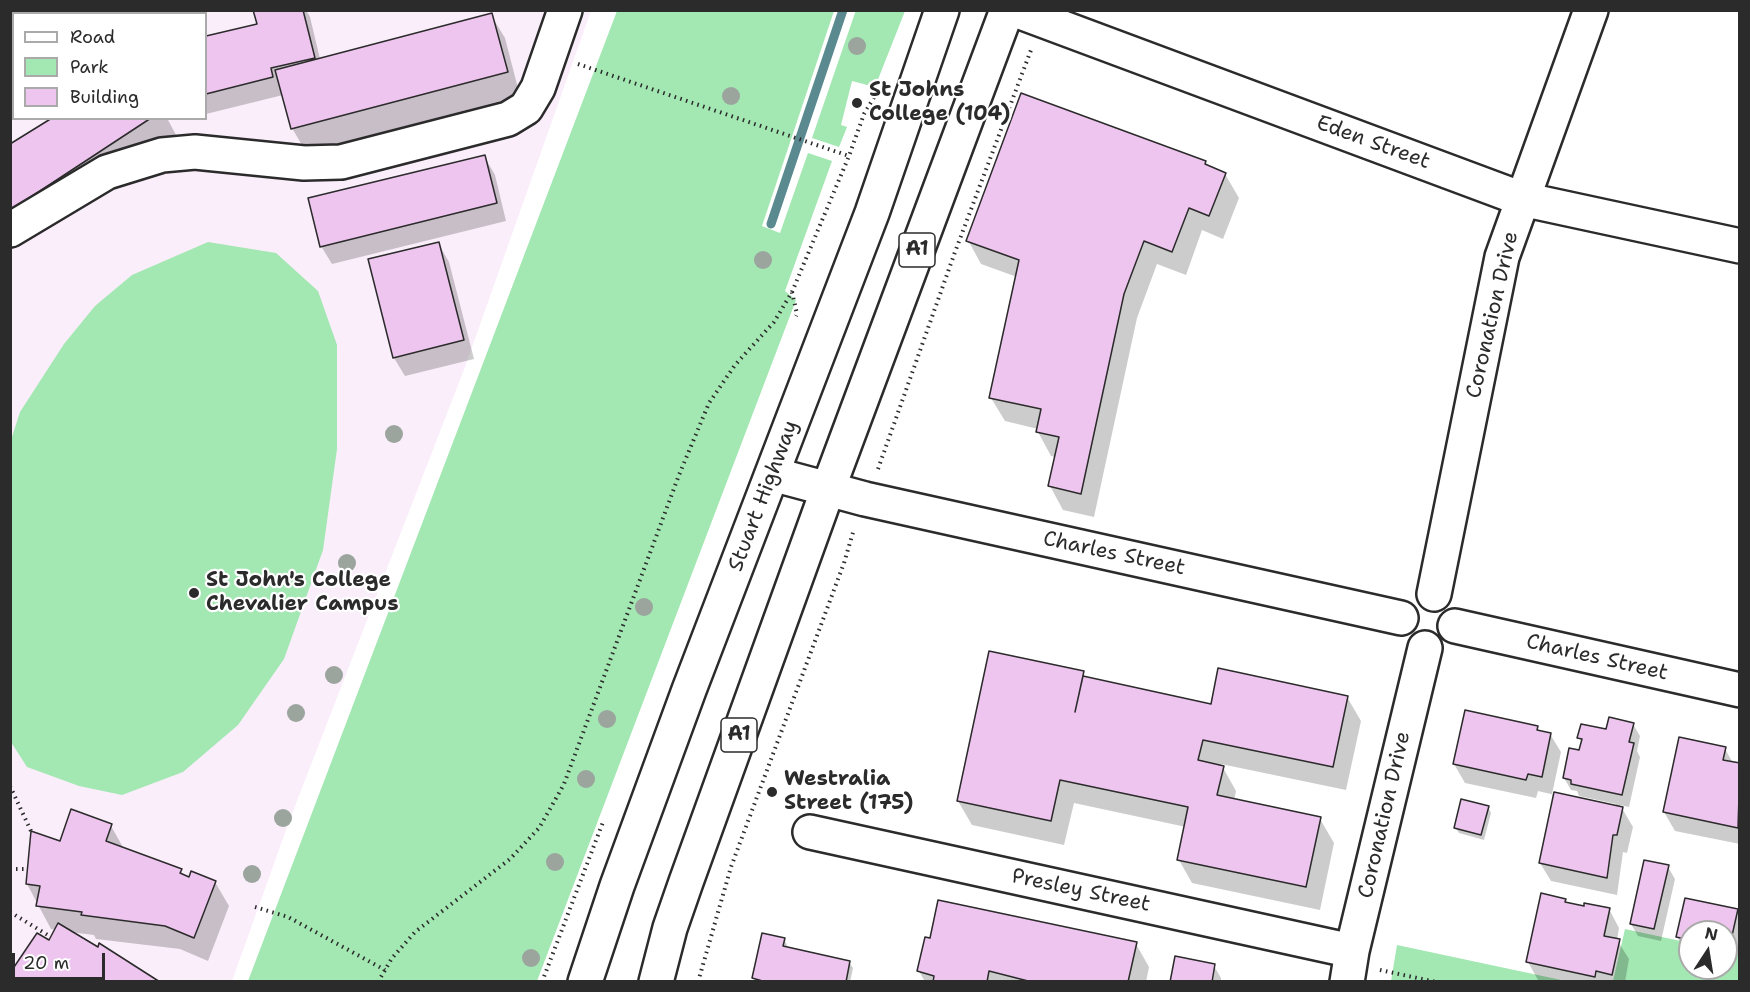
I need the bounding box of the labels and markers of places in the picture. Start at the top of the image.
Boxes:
place label: St Johns College (104) [869,78,1010,128]
marker: St Johns College (104) [850,96,864,110]
place label: St John's College Chevalier Campus [206,568,398,618]
marker: St John's College Chevalier Campus [187,586,201,600]
place label: Westralia Street (175) [784,767,914,817]
marker: Westralia Street (175) [765,785,779,799]

